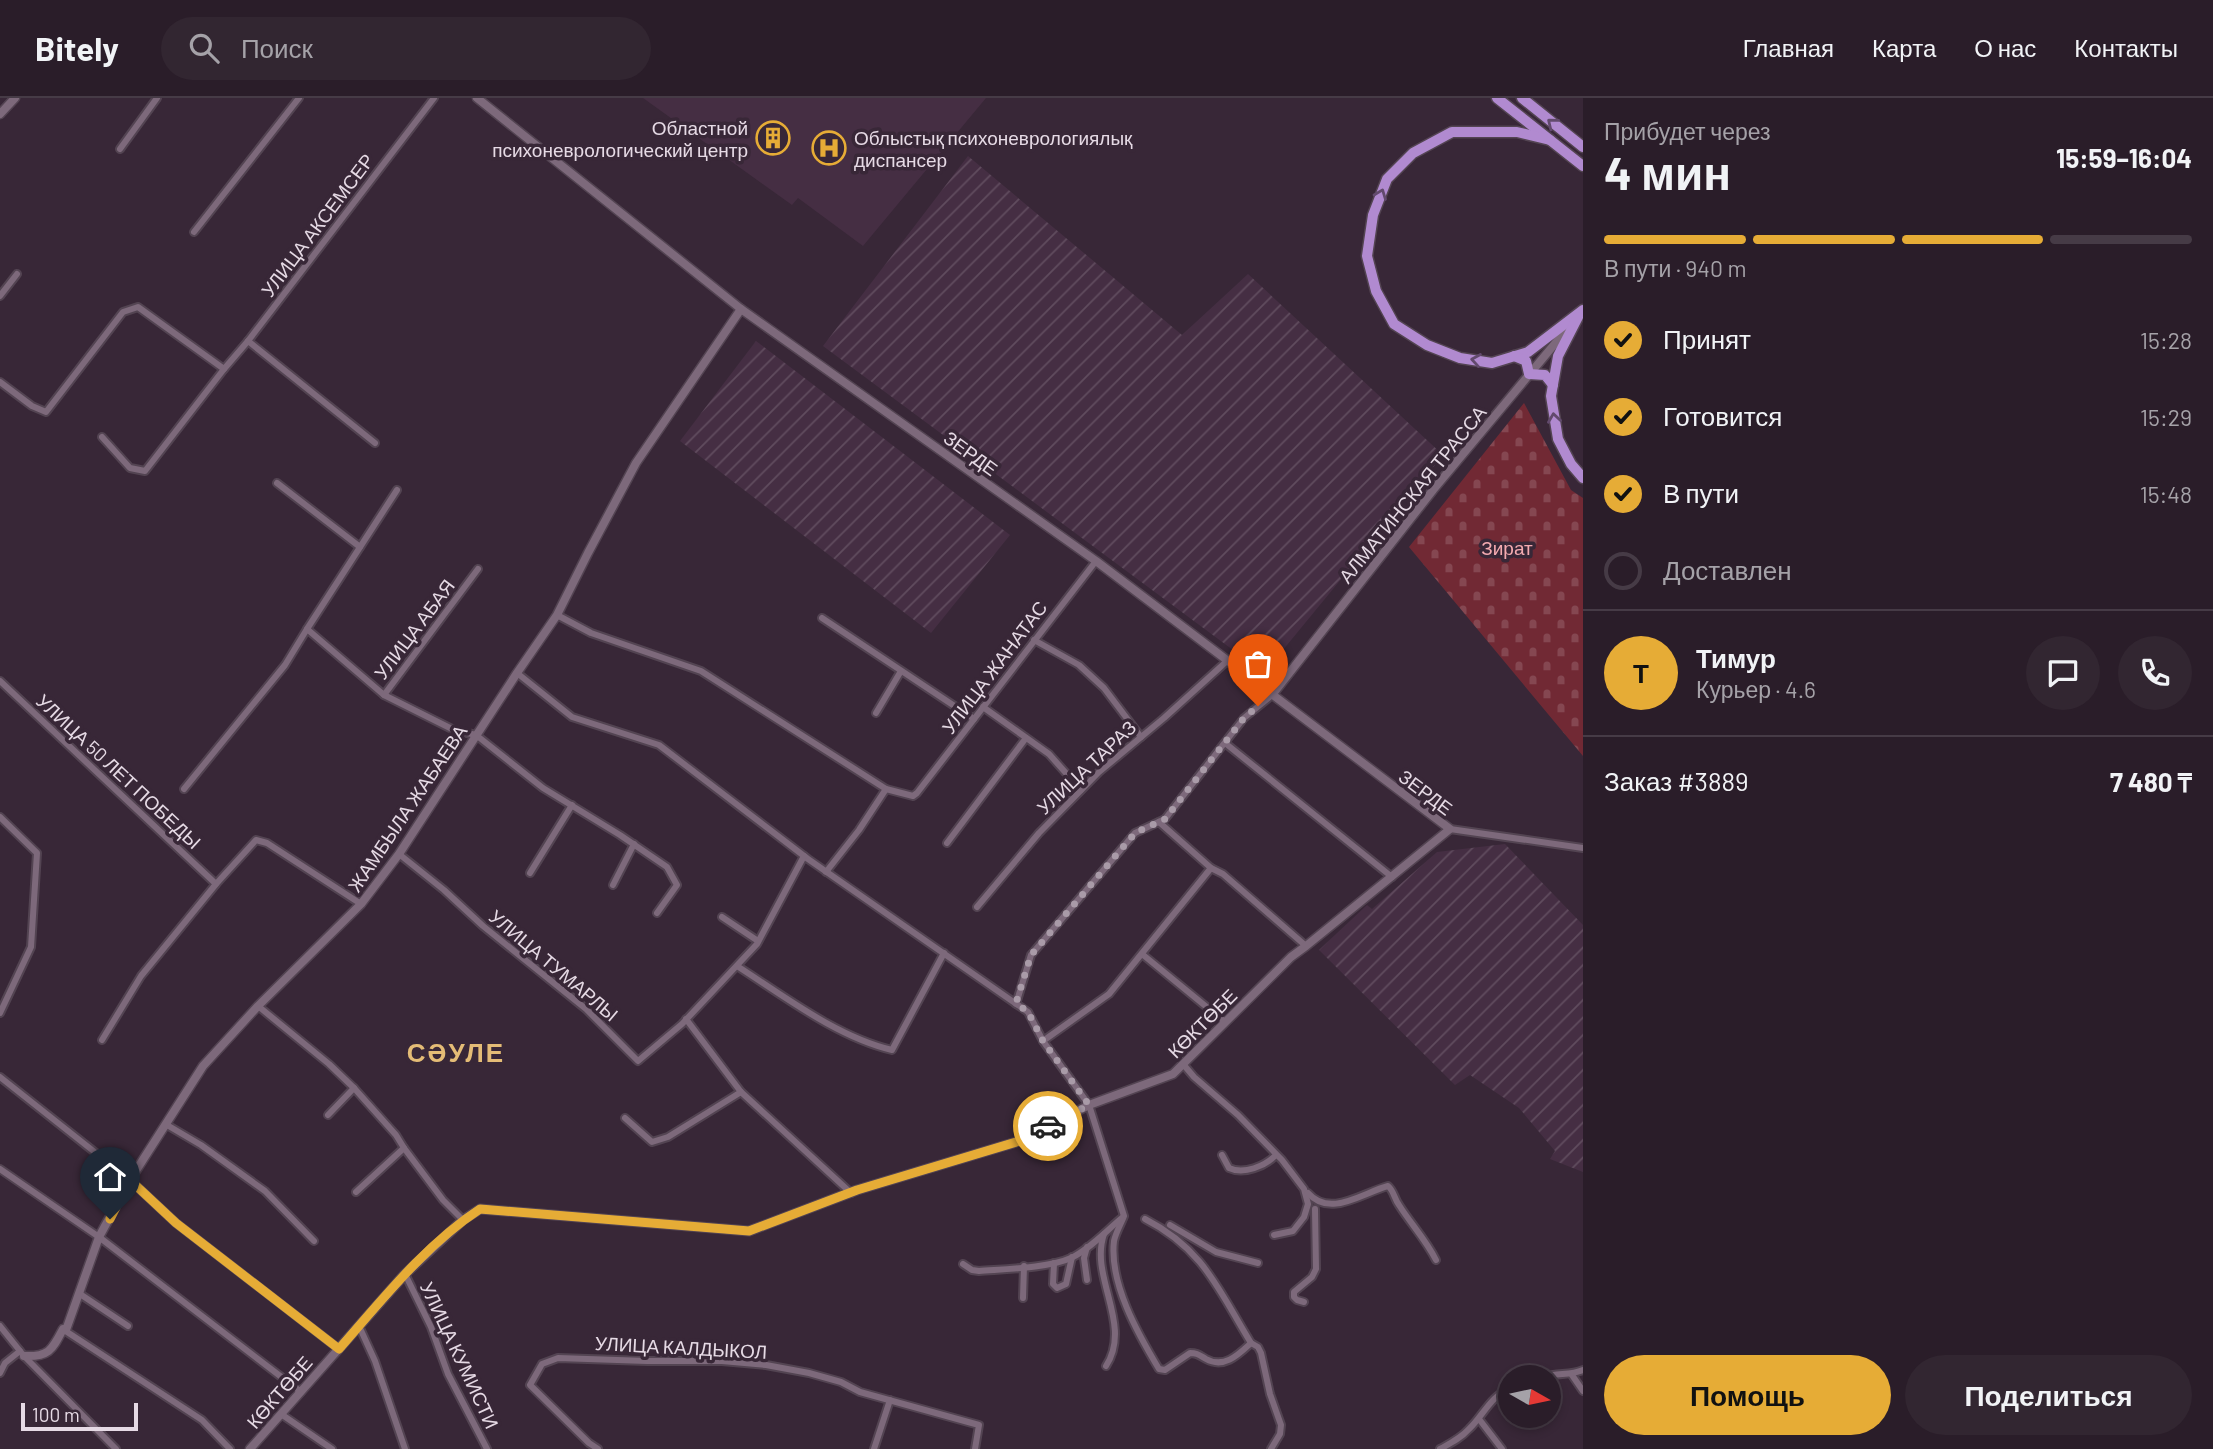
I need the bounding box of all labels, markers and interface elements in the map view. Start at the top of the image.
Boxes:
search box [161,17,651,80]
text: Bitely [35,28,119,68]
icon: search [185,29,223,67]
text: Поиск [241,32,313,63]
text: Главная [1743,33,1834,62]
text: Карта [1872,33,1936,62]
text: О нас [1974,33,2036,62]
text: Контакты [2074,33,2178,62]
place label: Областной психоневрологический центр [492,116,748,161]
text: Прибудет через [1604,117,1771,145]
one-way arrow [1548,118,1560,131]
building icon: Областной психоневрологический центр [754,119,792,157]
place label: Облыстық психоневрологиялық диспансер [854,126,1133,171]
hospital icon: Облыстық психоневрологиялық диспансер [810,129,848,167]
text: 15:59–16:04 [2056,142,2192,173]
text: 4 мин [1604,144,1731,199]
street label: УЛИЦА АКСЕМСЕР [256,149,378,301]
one-way arrow [1373,189,1387,201]
text: В пути · 940 m [1604,254,1747,282]
icon: check [1604,321,1642,359]
text: Принят [1663,323,1751,354]
text: 15:28 [2140,326,2192,354]
one-way arrow [1470,353,1482,368]
icon: check [1604,398,1642,436]
street label: АЛМАТИНСКАЯ ТРАССА [1333,400,1491,587]
text: Готовится [1663,400,1782,431]
text: 15:29 [2140,403,2192,431]
one-way arrow [1547,412,1562,424]
street label: ЗЕРДЕ [940,426,1002,480]
icon: check [1604,475,1642,513]
text: В пути [1663,477,1739,508]
text: 15:48 [2140,480,2192,508]
park label: Зират [1481,536,1533,559]
text: Доставлен [1663,554,1792,585]
street label: УЛИЦА АБАЯ [369,574,459,684]
street label: УЛИЦА ЖАНАТАС [937,596,1051,738]
pin [1228,634,1288,706]
button: chat [2026,636,2100,710]
button: phone [2118,636,2192,710]
text: Тимур [1696,642,1776,673]
icon: bag [1239,645,1277,683]
text: Т [1633,657,1649,688]
text: Курьер · 4.6 [1696,675,1816,703]
street label: УЛИЦА 50 ЛЕТ ПОБЕДЫ [32,689,206,853]
street label: УЛИЦА ТАРАЗ [1032,715,1140,819]
street label: ЖАМБЫЛА ЖАБАЕВА [342,720,472,896]
street label: ЗЕРДЕ [1395,764,1457,820]
text: Заказ #3889 [1604,765,1749,796]
text: 7 480 ₸ [2110,766,2192,797]
street label: УЛИЦА ТУМАРЛЫ [485,904,623,1026]
street label: КӨКТӨБЕ [1163,984,1241,1062]
district label: СӘУЛЕ [407,1036,505,1067]
courier [1013,1091,1083,1161]
icon: car [1029,1107,1067,1145]
pin [80,1147,140,1219]
icon: home [91,1158,129,1196]
street label: УЛИЦА КУМИСТИ [416,1278,504,1432]
street label: УЛИЦА КАЛДЫКОЛ [594,1331,768,1363]
street label: КӨКТӨБЕ [241,1351,317,1433]
button: Помощь [1604,1355,1891,1435]
button: Поделиться [1905,1355,2192,1435]
north arrow [1498,1365,1561,1428]
map controls [1498,1365,1561,1428]
scale bar [21,1400,138,1432]
text: 100 m [32,1403,80,1426]

